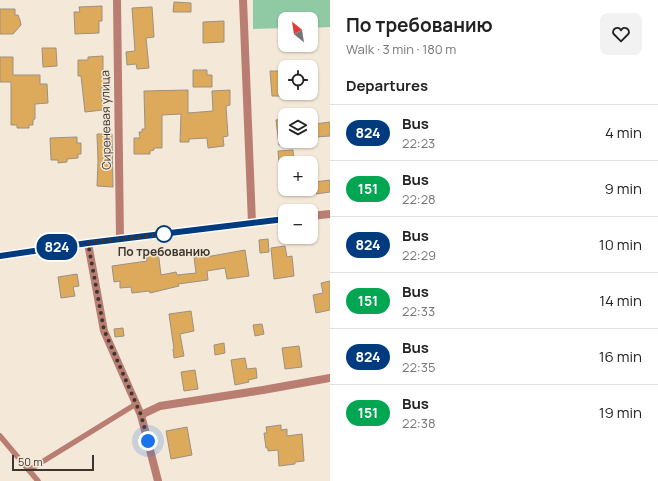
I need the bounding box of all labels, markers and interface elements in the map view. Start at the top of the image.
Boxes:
north arrow [278,12,318,52]
map controls [278,12,318,244]
text: По требованию [346,12,493,38]
button: heart [600,13,642,55]
text: Walk · 3 min · 180 m [346,40,456,58]
button: locate [278,60,318,100]
street label: Сиреневая улица [96,70,115,170]
text: Departures [346,75,428,96]
button: layers [278,108,318,148]
text: Bus [402,113,429,134]
text: 4 min [605,122,642,143]
text: 824 [355,123,381,142]
text: 22:23 [402,134,435,152]
button: + [278,156,318,196]
text: Bus [402,169,429,190]
text: 9 min [605,178,642,199]
text: 151 [358,179,378,198]
text: 22:28 [402,190,436,208]
button: − [278,204,318,244]
marker: По требованию [155,225,173,243]
text: Bus [402,225,429,246]
line badge: 824 [34,234,80,260]
text: 10 min [599,234,642,255]
text: 824 [355,235,381,254]
text: 824 [44,237,70,256]
place label: По требованию [118,243,210,260]
text: 22:29 [402,246,436,264]
text: Bus [402,281,429,302]
text: 14 min [599,290,642,311]
text: 151 [358,291,378,310]
text: 22:33 [402,302,435,320]
text: Bus [402,337,429,358]
text: 16 min [599,346,642,367]
text: 824 [355,347,381,366]
text: 22:35 [402,358,435,376]
text: Bus [402,393,429,414]
text: 19 min [599,402,642,423]
text: 151 [358,403,378,422]
text: 22:38 [402,414,435,432]
your location [138,431,158,451]
scale bar [12,453,94,472]
text: 50 m [18,454,43,469]

